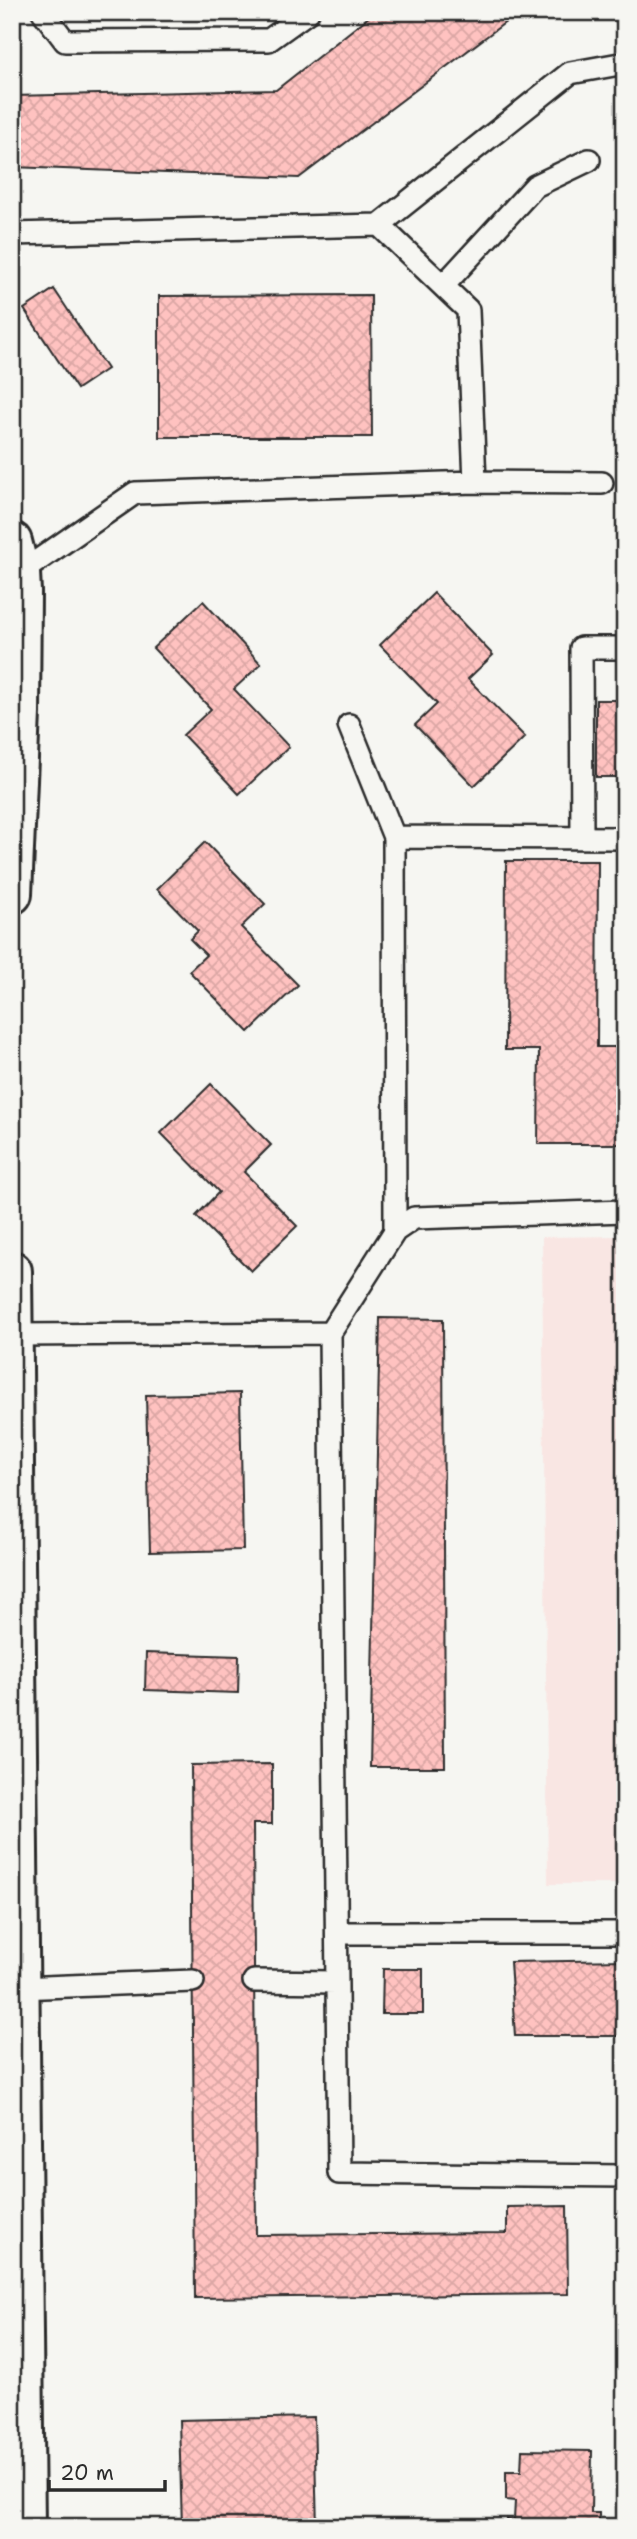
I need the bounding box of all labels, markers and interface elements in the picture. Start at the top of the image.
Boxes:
scale bar [49,2448,164,2492]
text: 20 m [60,2459,114,2487]

